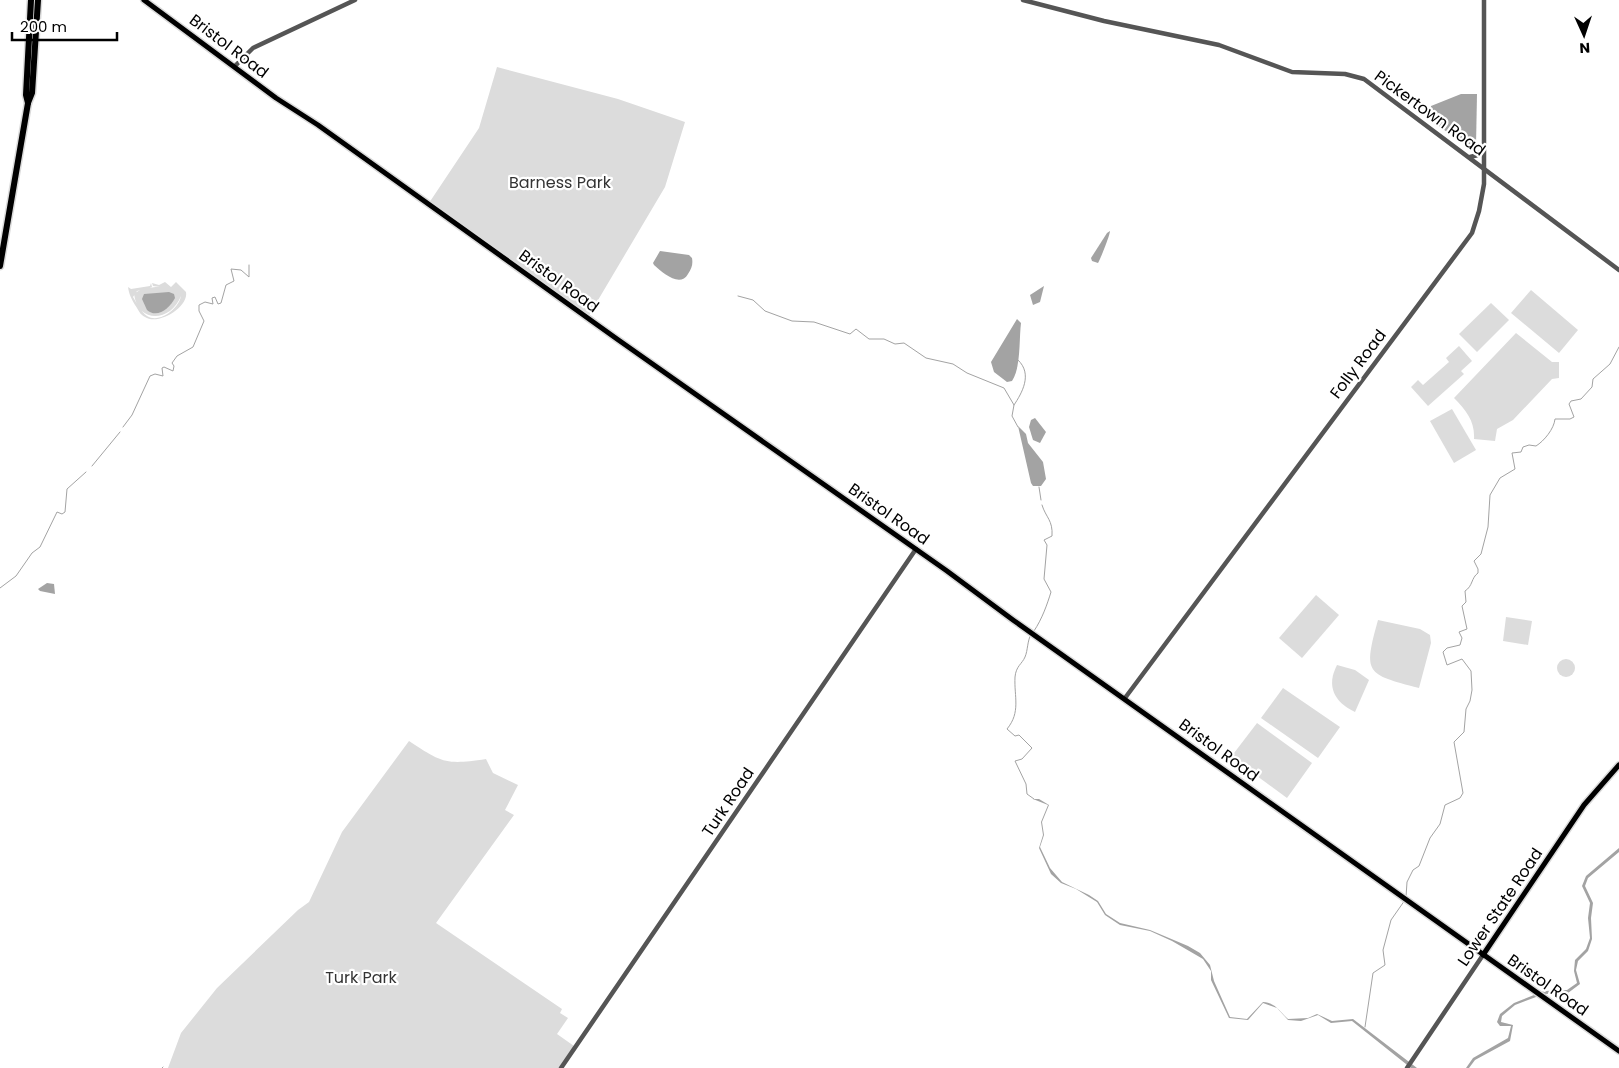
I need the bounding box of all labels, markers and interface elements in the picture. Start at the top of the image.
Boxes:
street label: Bristol Road [185,9,273,83]
scale bar [12,10,118,42]
north arrow [1559,10,1609,60]
text: 200 m [20,16,67,37]
text: N [1579,38,1590,58]
street label: Pickertown Road [1370,65,1490,161]
park label: Barness Park [509,171,612,194]
street label: Bristol Road [514,244,604,318]
street label: Folly Road [1324,325,1392,403]
street label: Bristol Road [844,478,934,550]
street label: Bristol Road [1174,713,1264,787]
street label: Turk Road [696,763,760,841]
street label: Lower State Road [1452,843,1548,971]
street label: Bristol Road [1503,949,1593,1021]
park label: Turk Park [325,966,398,989]

